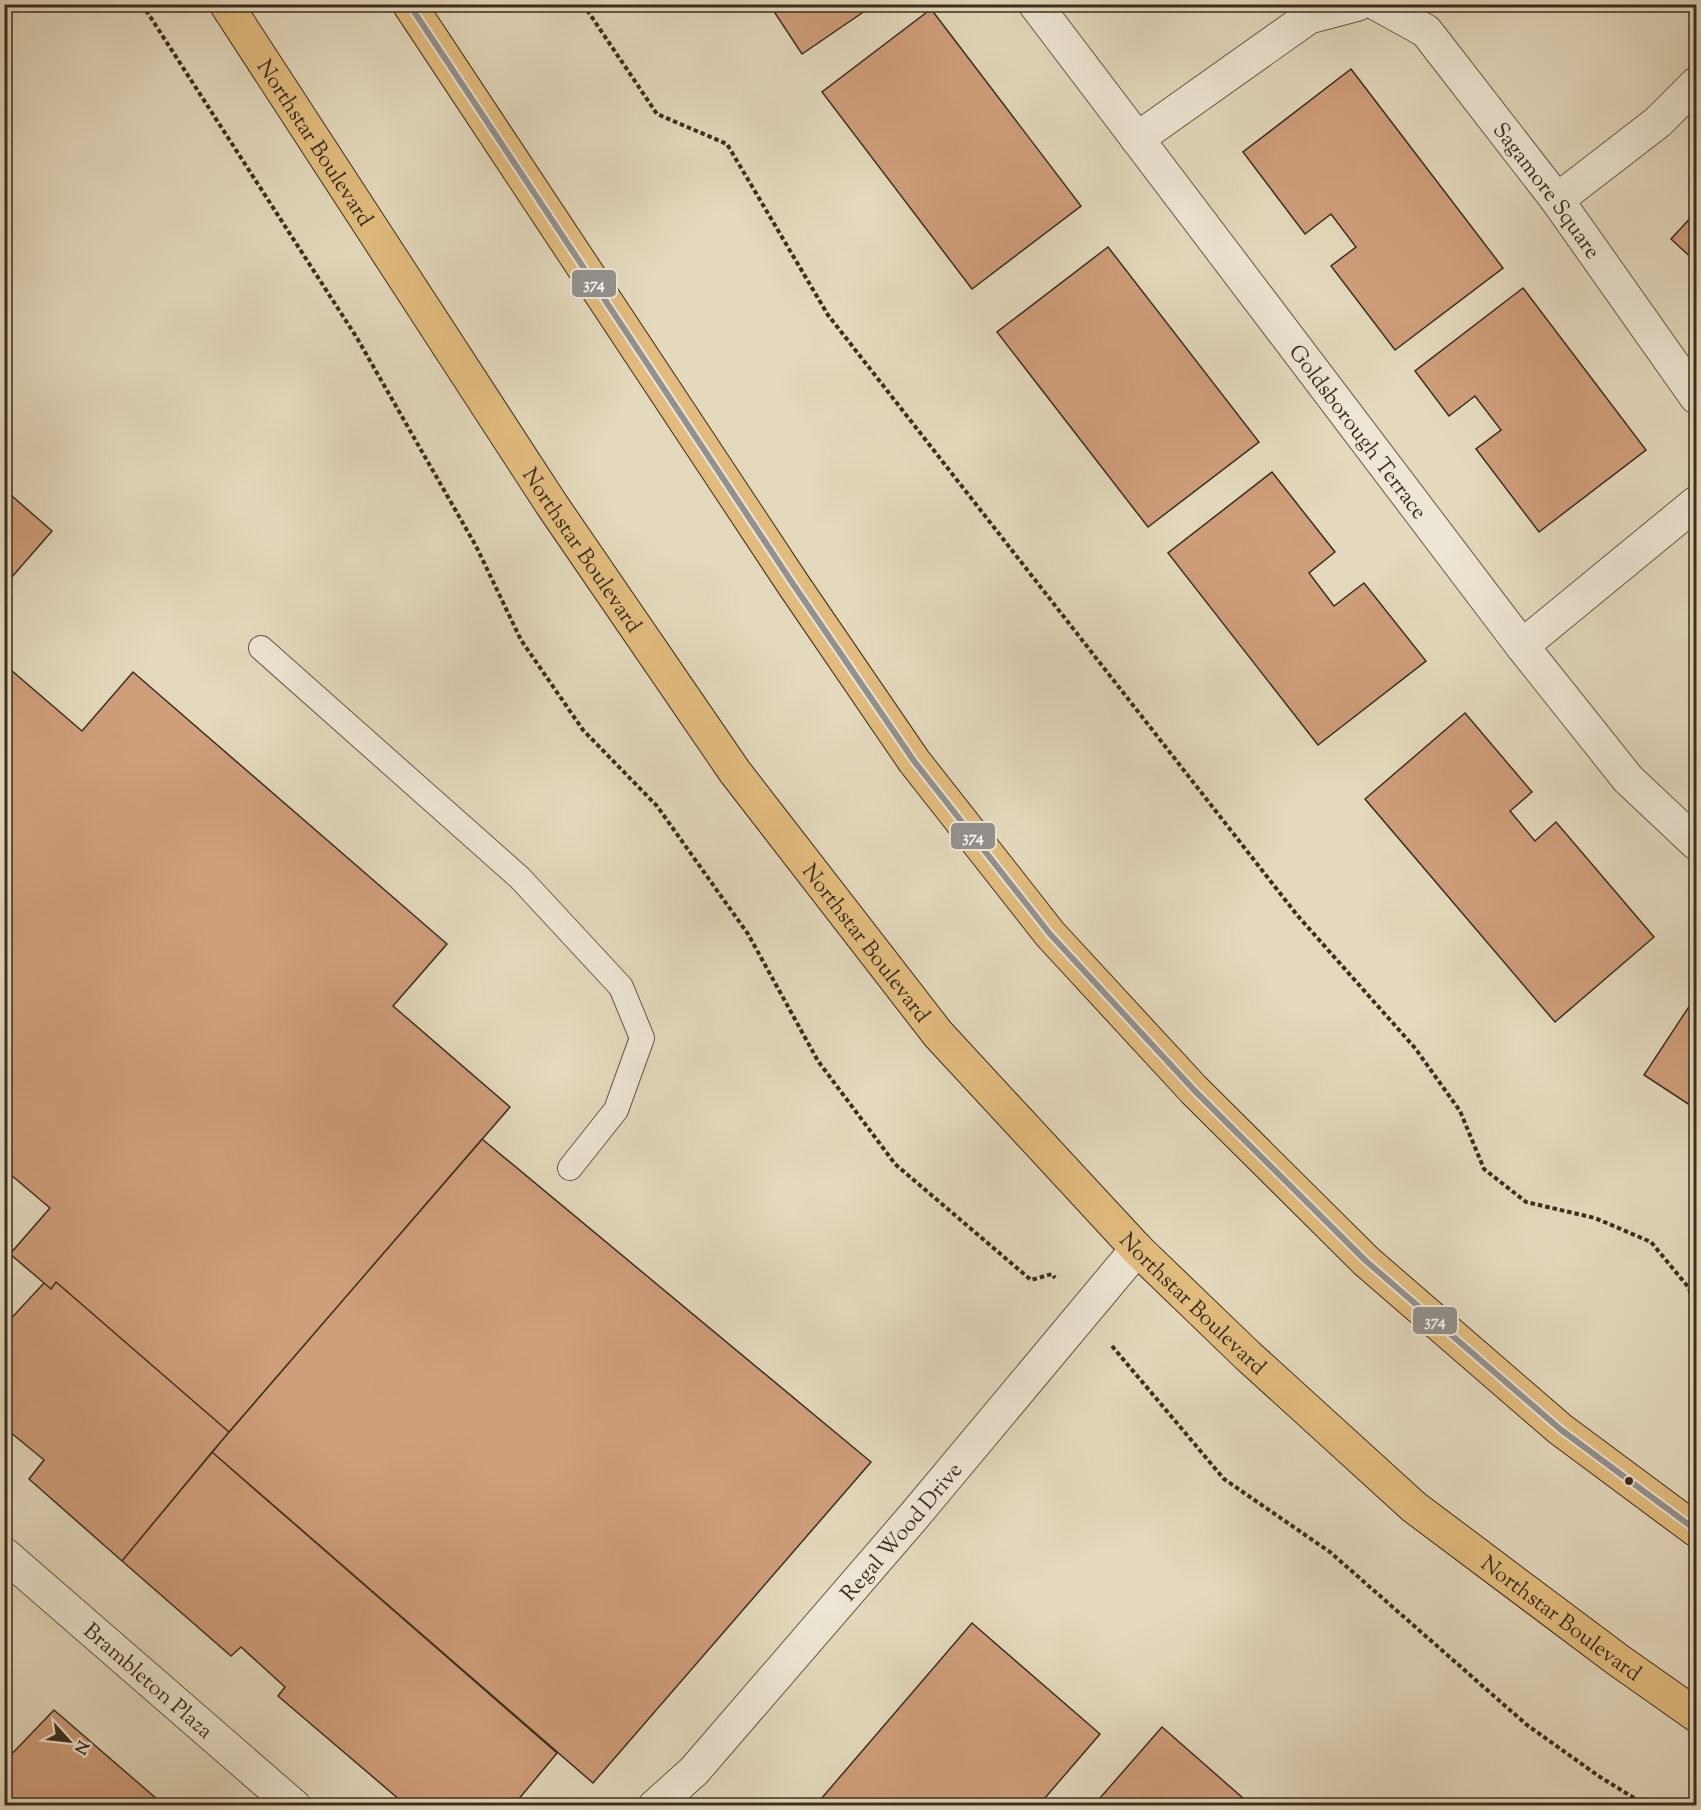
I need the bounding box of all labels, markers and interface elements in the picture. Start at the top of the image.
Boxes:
street label: Northstar Boulevard [247,54,380,234]
street label: Sagamore Square [1483,117,1607,266]
line badge: 374 [571,269,617,298]
text: 374 [583,274,605,297]
street label: Goldsborough Terrace [1280,338,1434,527]
street label: Northstar Boulevard [513,462,648,640]
line badge: 374 [950,822,996,850]
text: 374 [962,827,984,850]
street label: Northstar Boulevard [793,858,937,1031]
street label: Northstar Boulevard [1110,1227,1272,1384]
line badge: 374 [1412,1306,1458,1335]
text: 374 [1424,1311,1446,1334]
street label: Regal Wood Drive [834,1457,971,1609]
unlabelled marker [1623,1475,1635,1487]
street label: Northstar Boulevard [1473,1549,1647,1691]
street label: Brambleton Plaza [75,1617,219,1748]
north arrow [39,1711,99,1771]
text: N [67,1736,93,1758]

